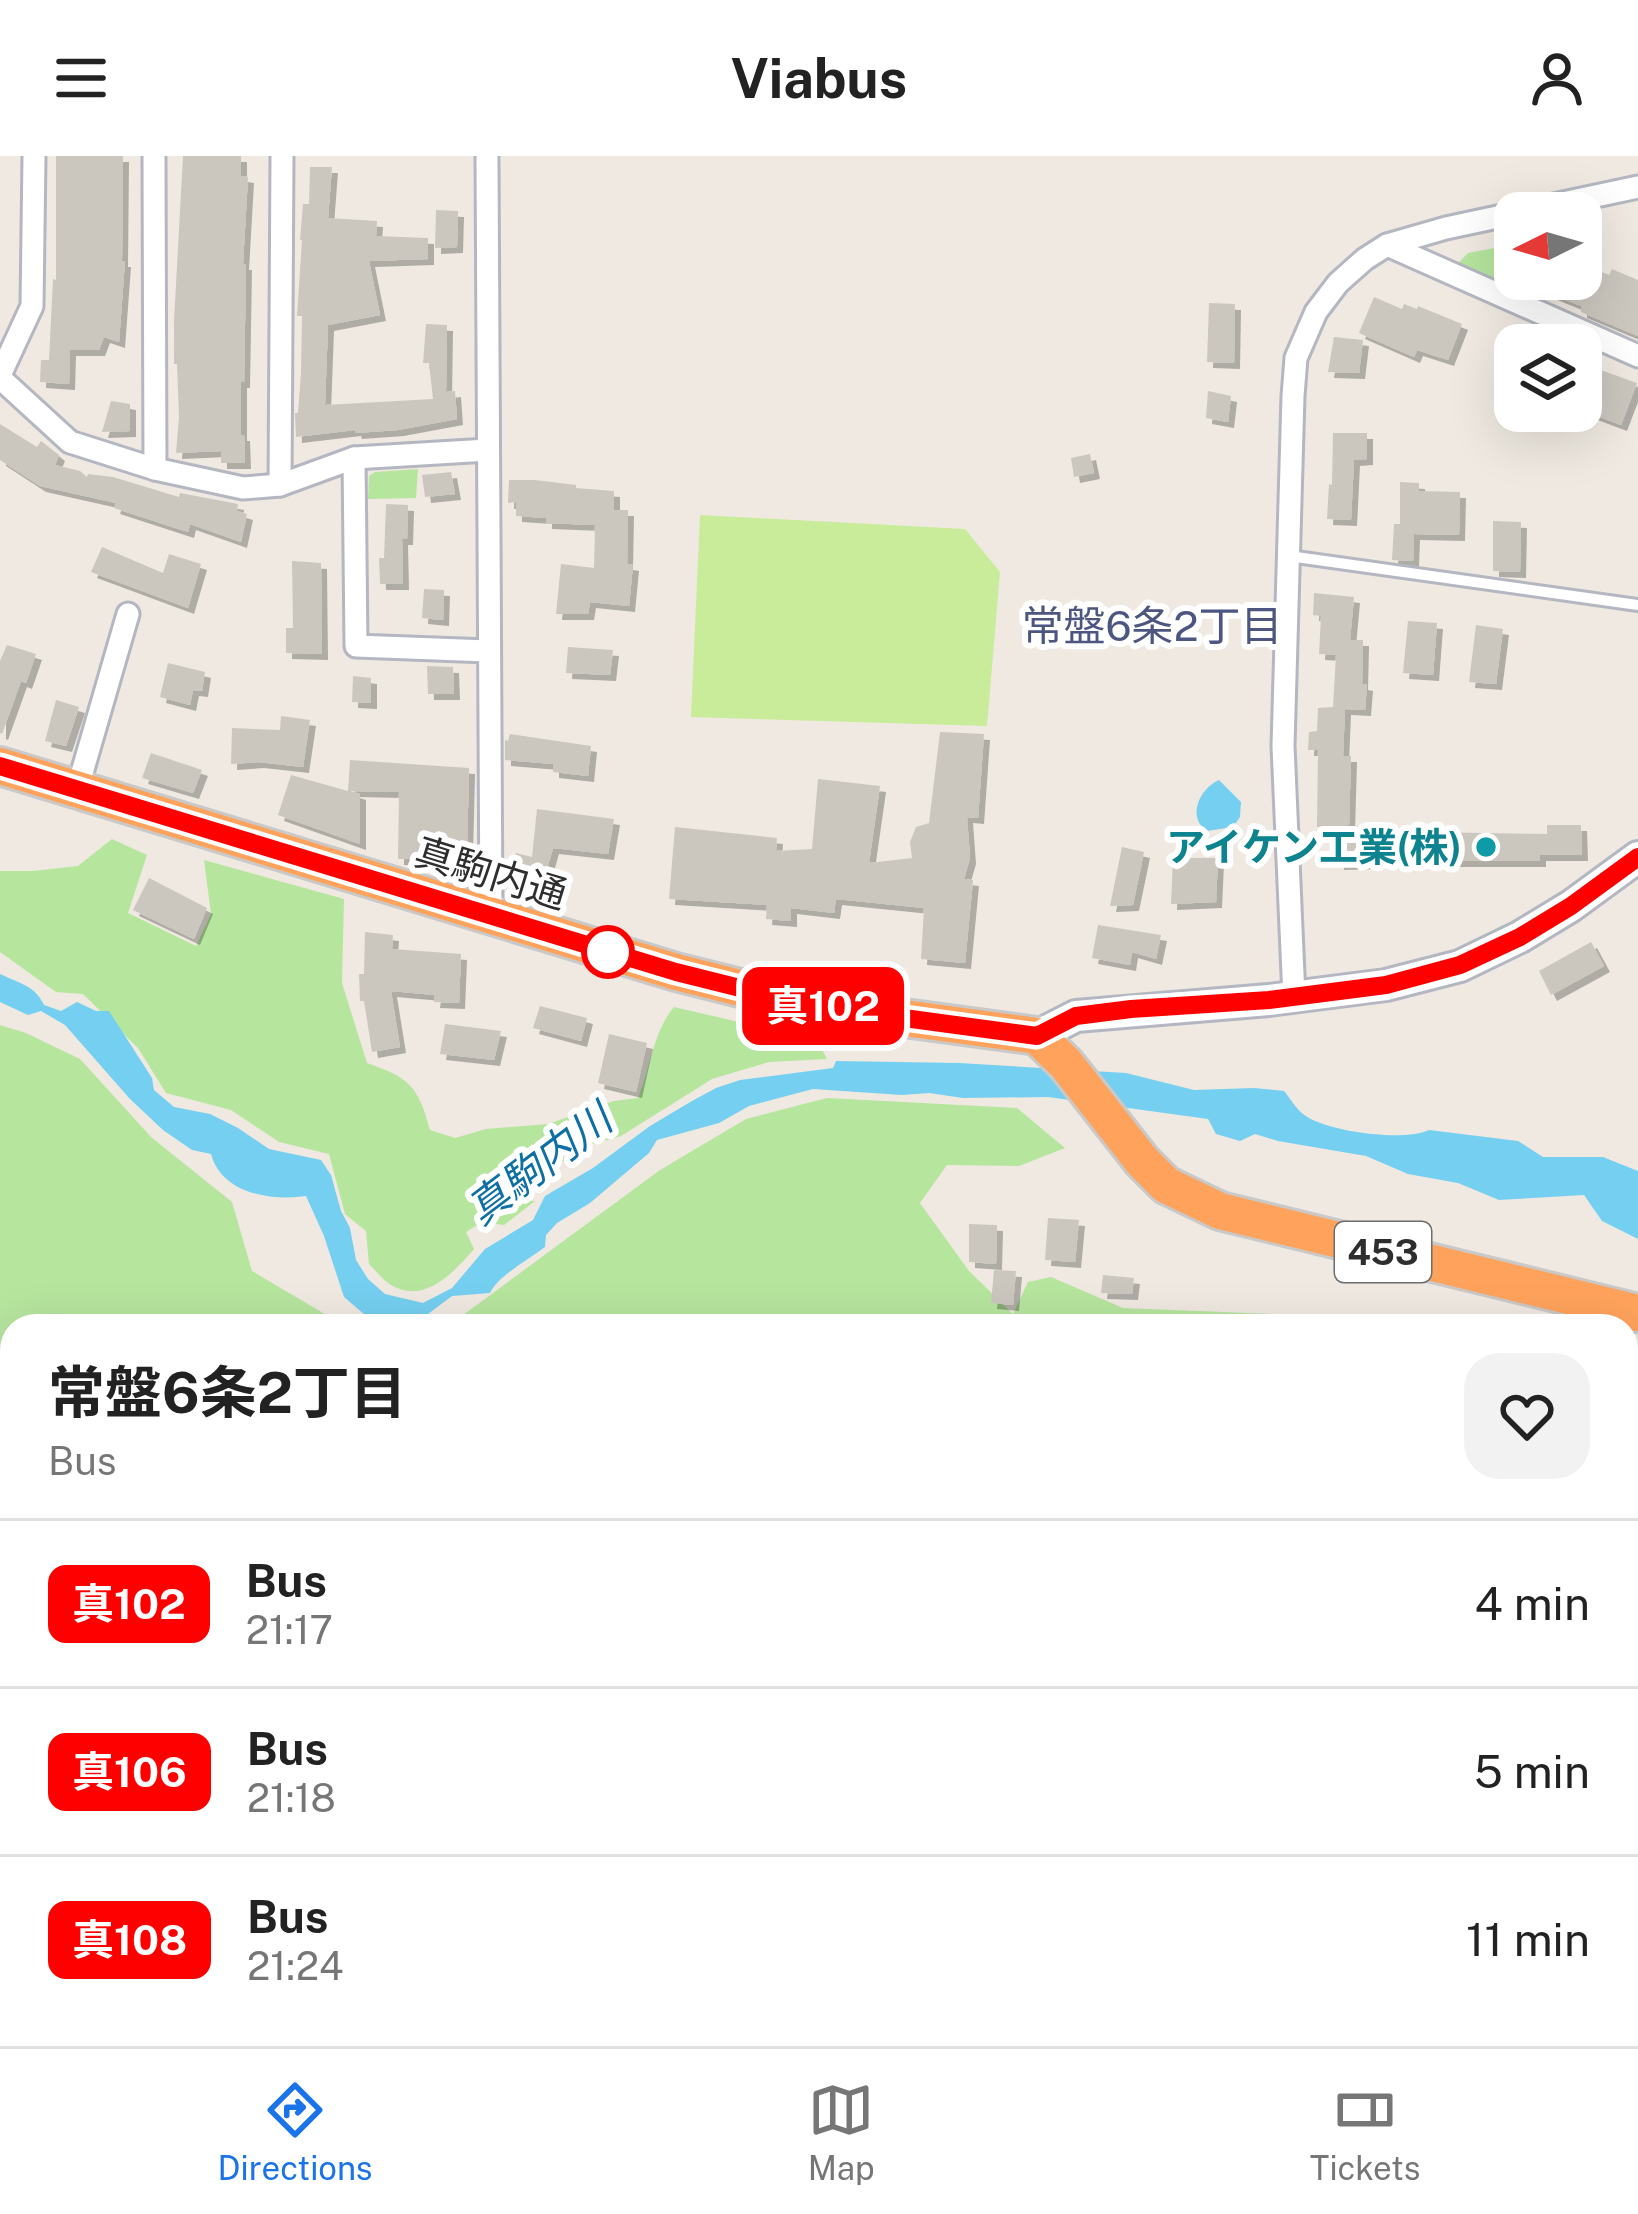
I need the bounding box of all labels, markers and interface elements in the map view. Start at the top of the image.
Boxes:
icon: menu [48,45,114,111]
icon: person [1524,45,1590,111]
text: Viabus [731,47,907,110]
north arrow [1494,192,1602,300]
map controls [1494,192,1602,432]
button: layers [1494,324,1602,432]
district label: 常盤6条2丁目 [1021,601,1283,650]
place label: アイケン工業(株) [1166,824,1462,870]
street label: 真駒内通 [410,828,572,918]
marker: アイケン工業(株) [1473,834,1499,860]
unlabelled marker [583,927,633,977]
line badge: 真102 [739,967,907,1045]
text: 真102 [766,981,880,1030]
water label: 真駒内川 [457,1091,624,1234]
road number: 453 [1335,1222,1431,1282]
button: heart [1464,1353,1590,1479]
text: 常盤6条2丁目 [48,1359,407,1426]
text: Bus [48,1438,117,1484]
text: Bus [246,1554,327,1607]
text: 4 min [1474,1577,1590,1630]
text: 真102 [72,1579,186,1628]
text: 21:17 [246,1607,333,1653]
text: Bus [247,1722,328,1775]
text: 5 min [1474,1745,1590,1798]
text: 真106 [72,1747,187,1796]
text: 21:18 [247,1775,336,1821]
text: Bus [247,1890,328,1943]
text: 11 min [1466,1913,1590,1966]
text: 真108 [72,1915,187,1964]
text: 21:24 [247,1943,344,1989]
tab: Directions [218,2077,373,2187]
tab: Map [808,2077,875,2187]
tab: Tickets [1310,2077,1420,2187]

